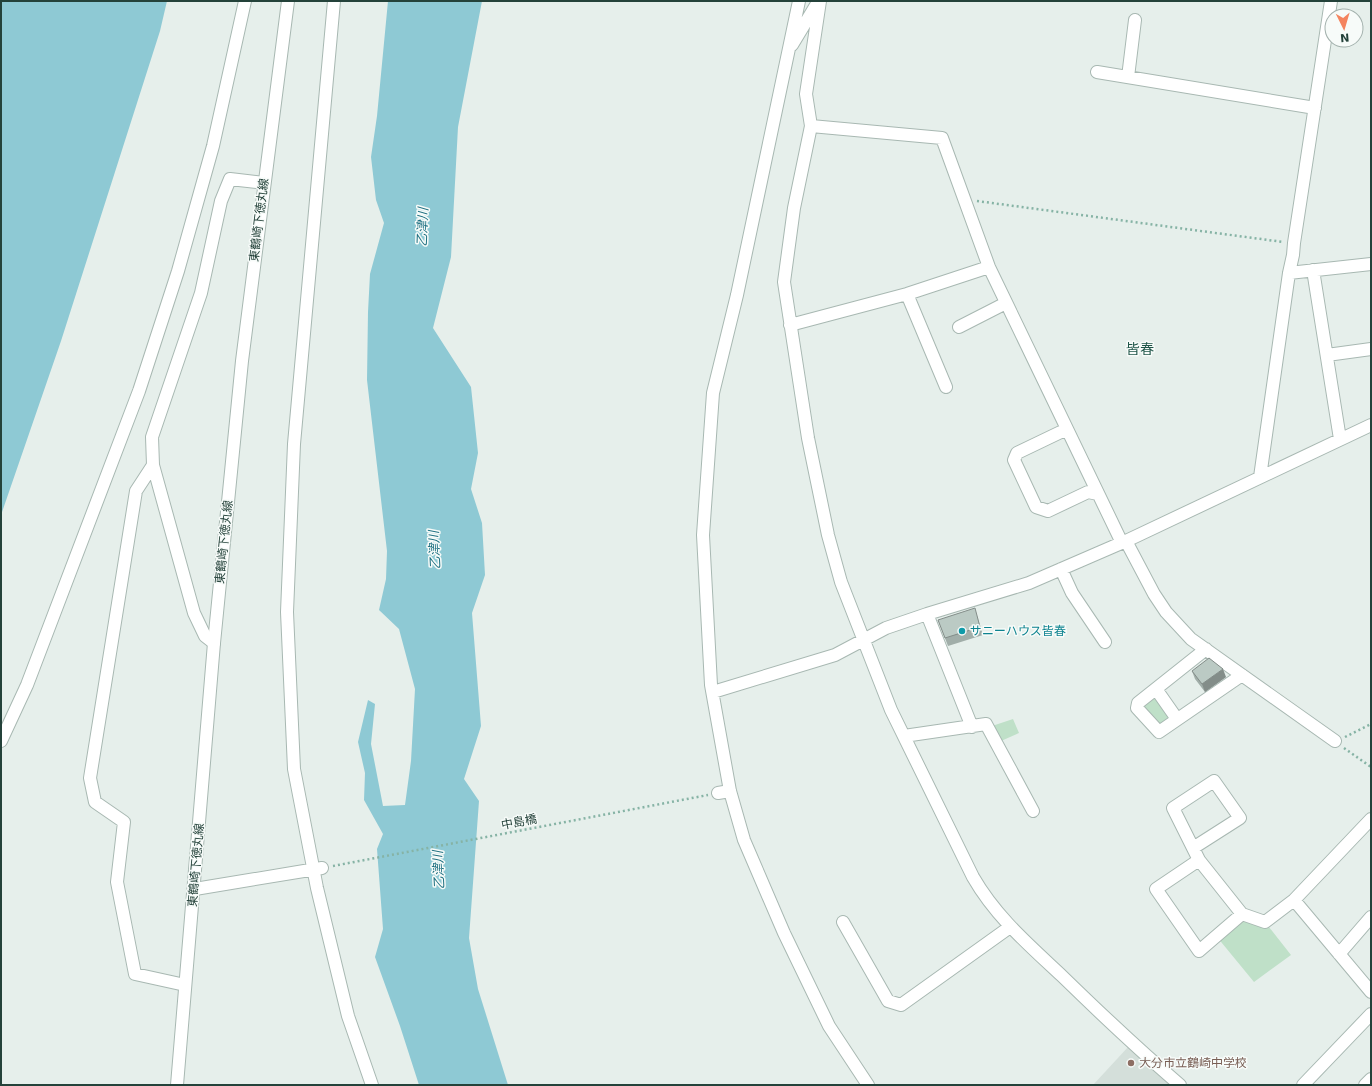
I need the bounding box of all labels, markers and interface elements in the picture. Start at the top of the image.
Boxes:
north arrow [1324,8,1364,48]
text: N [1340,31,1350,44]
street label: 東鶴崎下徳丸線 [247,177,271,263]
water label: 乙津川 [414,205,431,247]
district label: 皆春 [1126,341,1154,357]
street label: 東鶴崎下徳丸線 [213,499,235,585]
water label: 乙津川 [426,528,443,570]
place label: サニーハウス皆春 [970,624,1066,638]
marker: サニーハウス皆春 [957,626,967,636]
street label: 中島橋 [500,812,538,832]
street label: 東鶴崎下徳丸線 [185,823,207,907]
water label: 乙津川 [430,848,447,890]
place label: 大分市立鶴崎中学校 [1139,1056,1247,1070]
marker: 大分市立鶴崎中学校 [1126,1058,1136,1068]

